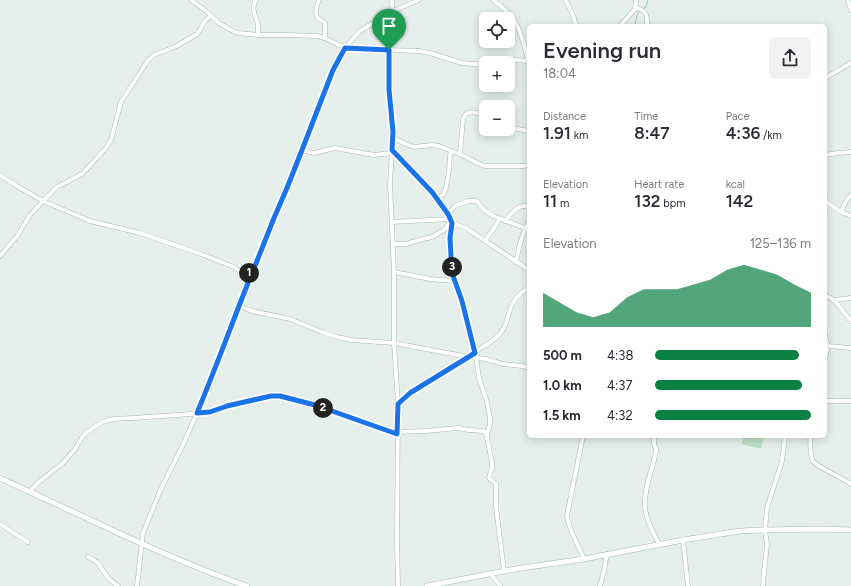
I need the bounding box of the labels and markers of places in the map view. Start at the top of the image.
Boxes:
pin [372,9,406,50]
pin: 3 [442,257,462,277]
pin: 1 [239,263,259,283]
pin: 2 [313,398,333,418]

